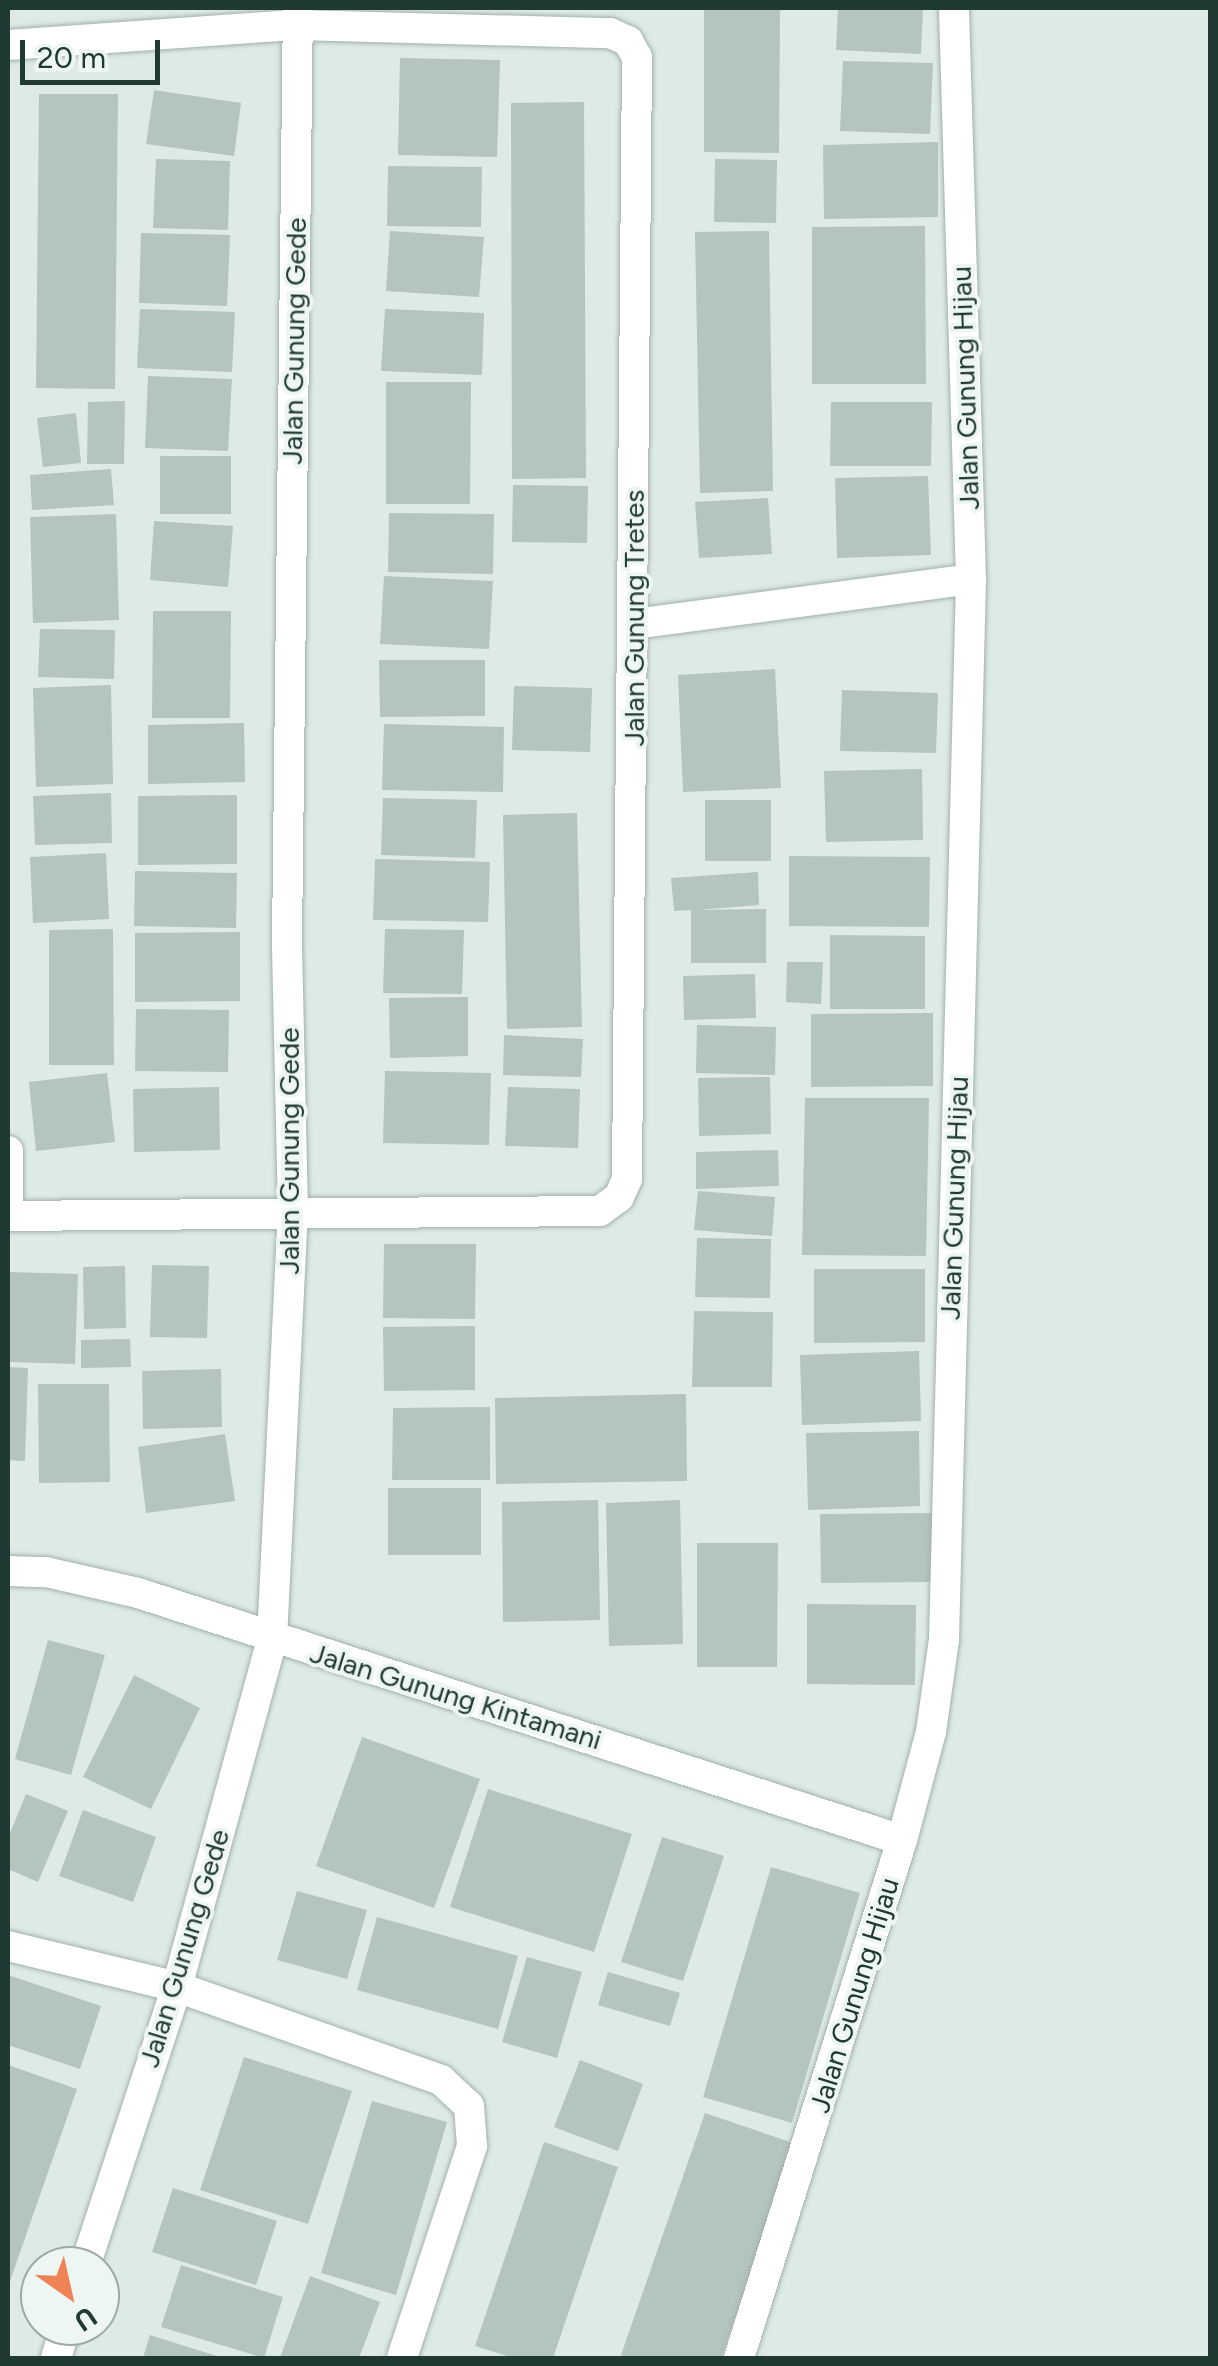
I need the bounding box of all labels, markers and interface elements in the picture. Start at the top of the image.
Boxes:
scale bar [25,20,165,82]
text: 20 m [37,39,106,76]
street label: Jalan Gunung Gede [275,217,313,465]
street label: Jalan Gunung Hijau [944,266,986,510]
street label: Jalan Gunung Tretes [617,490,651,746]
street label: Jalan Gunung Gede [272,1027,306,1275]
street label: Jalan Gunung Hijau [933,1076,975,1320]
street label: Jalan Gunung Kintamani [306,1636,606,1756]
street label: Jalan Gunung Gede [132,1825,236,2071]
street label: Jalan Gunung Hijau [802,1874,906,2116]
north arrow [20,2246,120,2346]
text: U [68,2300,103,2339]

